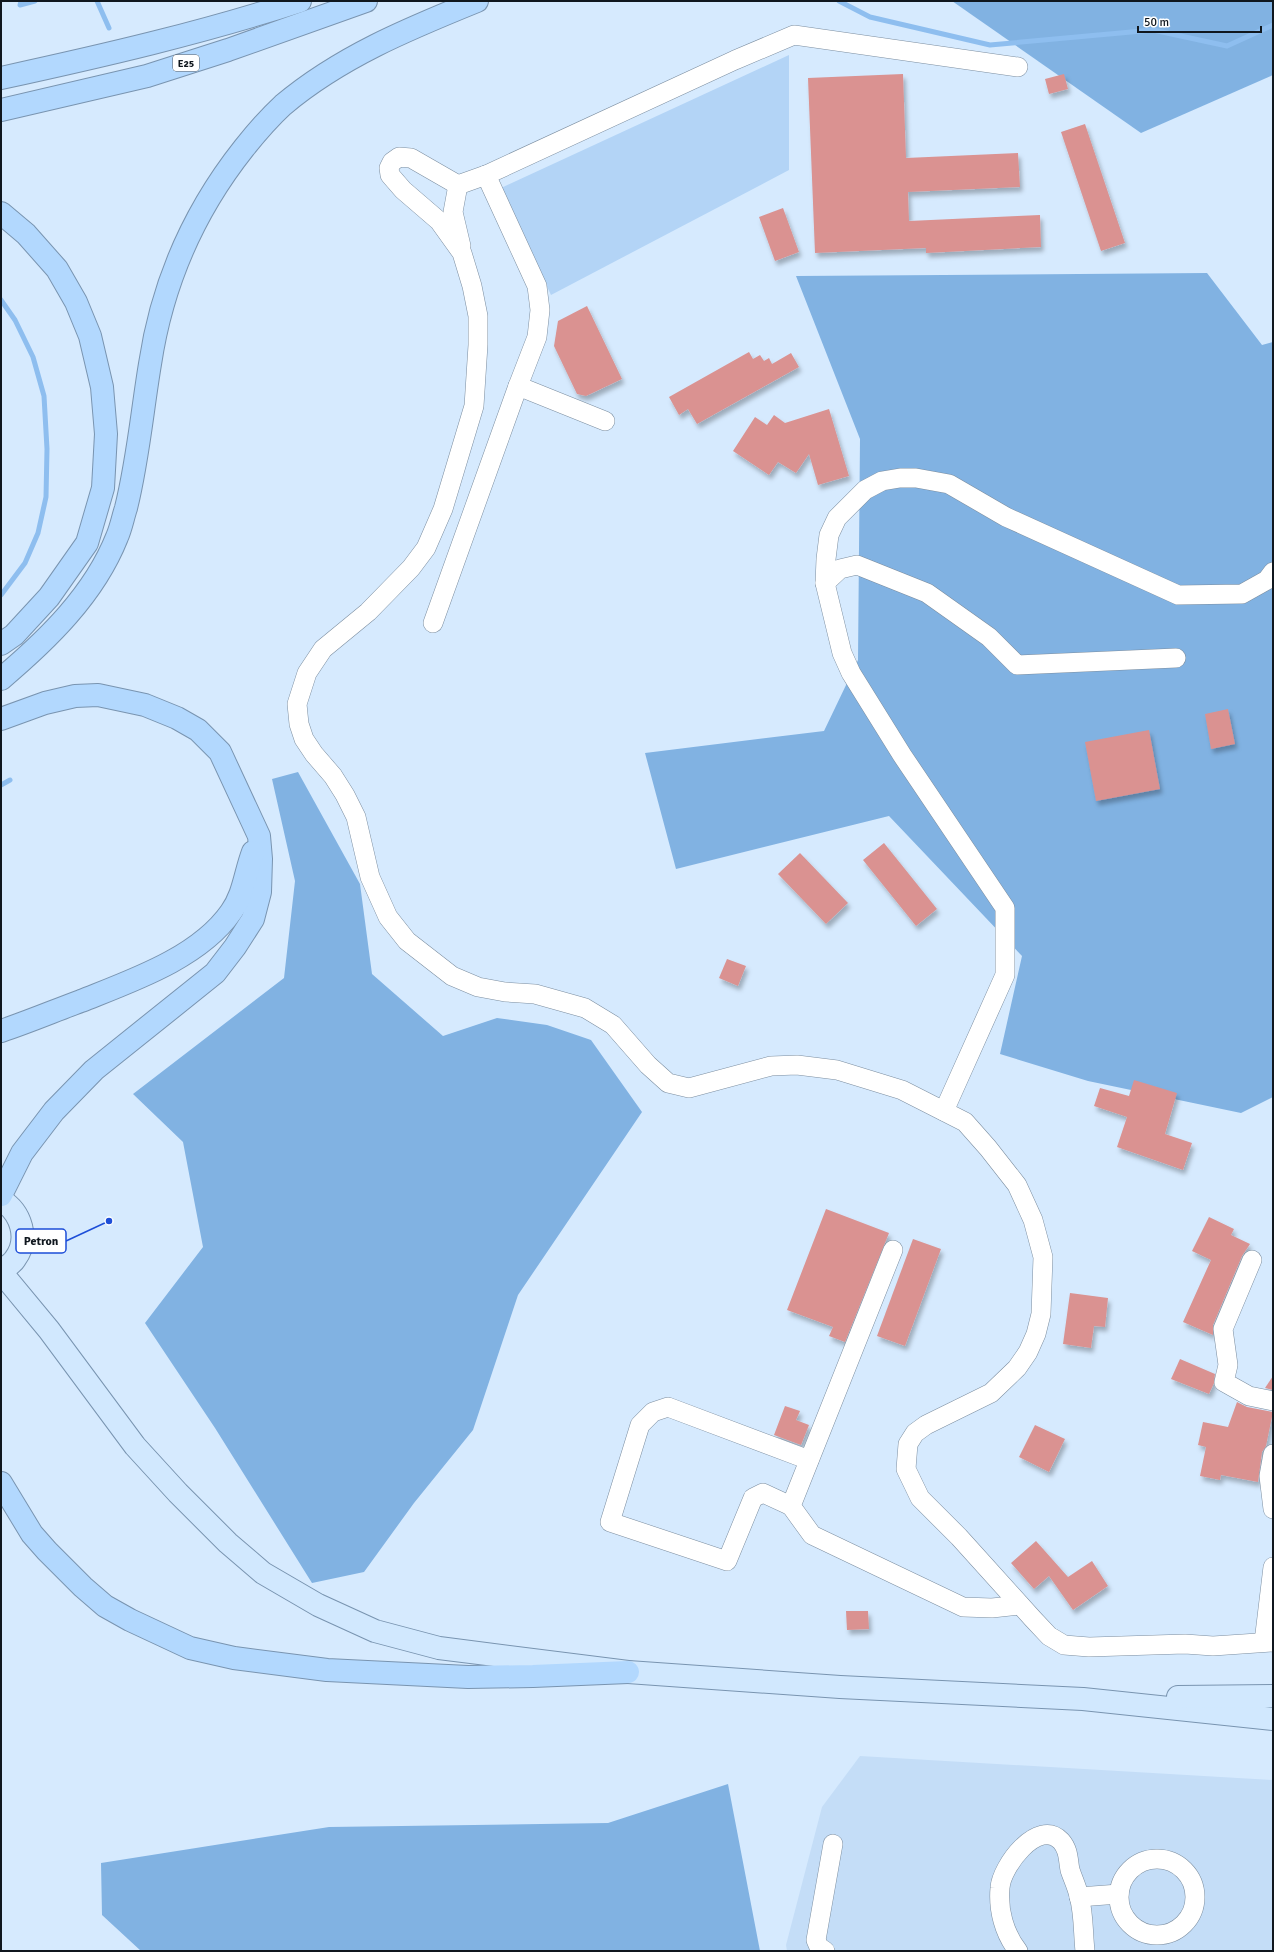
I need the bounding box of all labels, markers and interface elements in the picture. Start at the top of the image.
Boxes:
scale bar [1138,8,1261,34]
text: 50 m [1144,15,1169,30]
road number: E25 [173,55,199,71]
callout: Petron [16,1229,66,1253]
text: Petron [24,1234,59,1249]

